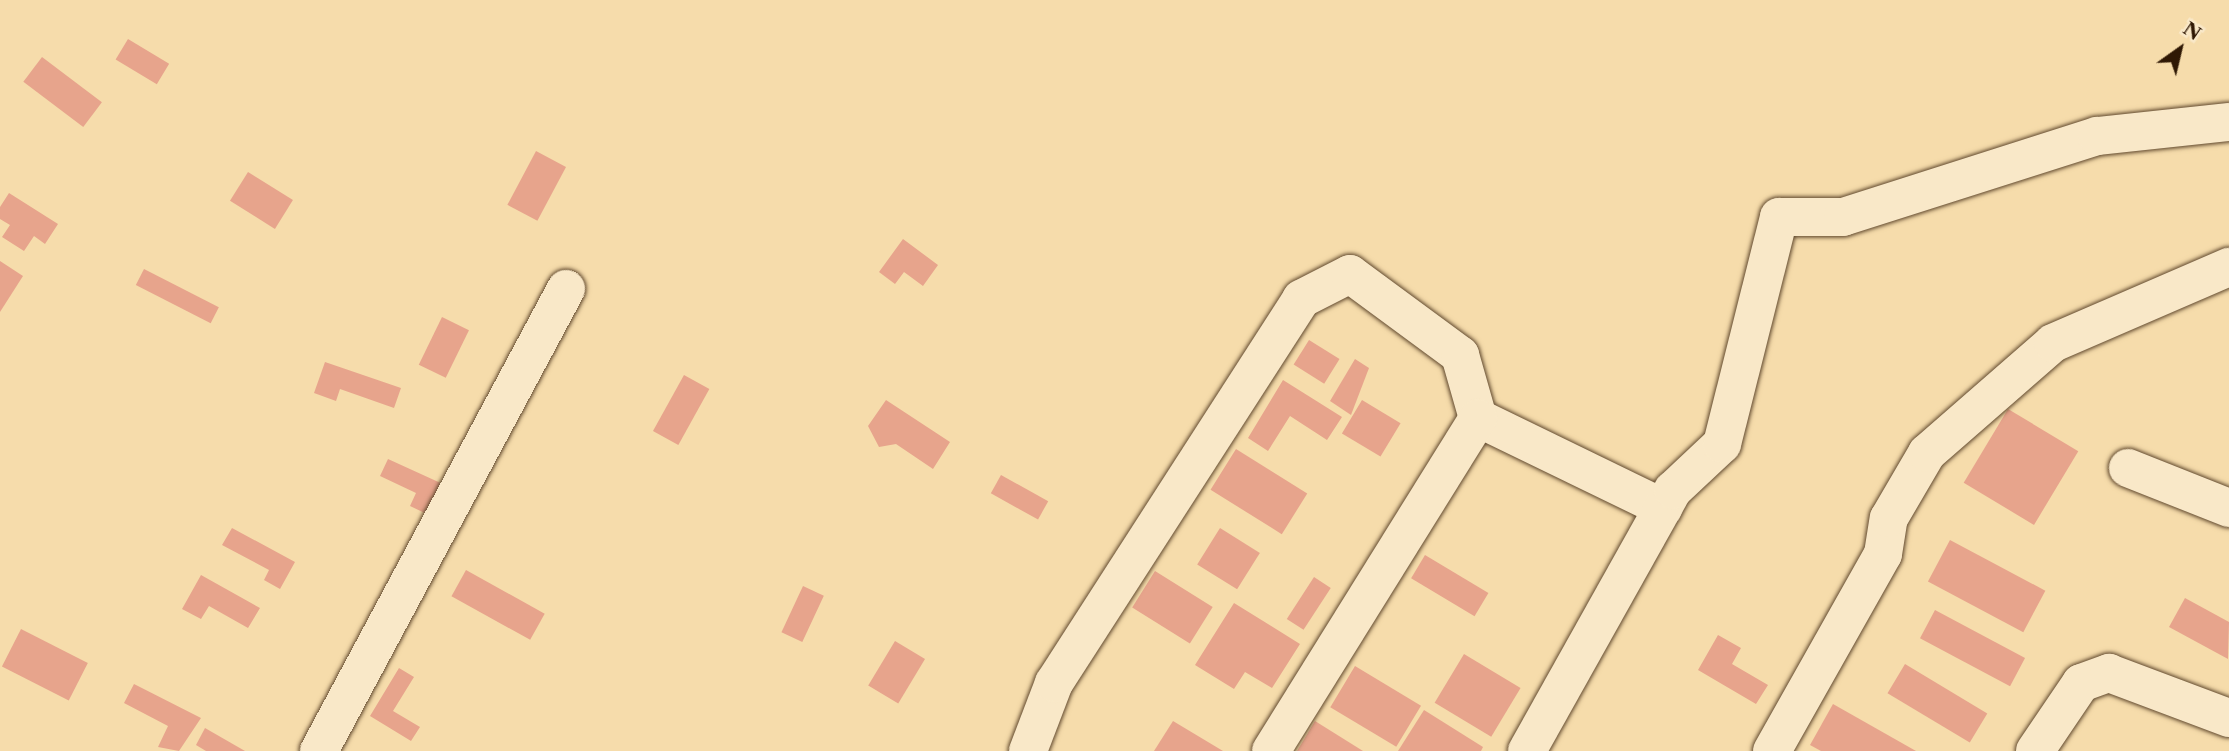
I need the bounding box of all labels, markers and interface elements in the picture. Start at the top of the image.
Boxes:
north arrow [2145,14,2215,84]
text: N [2179,17,2205,45]

